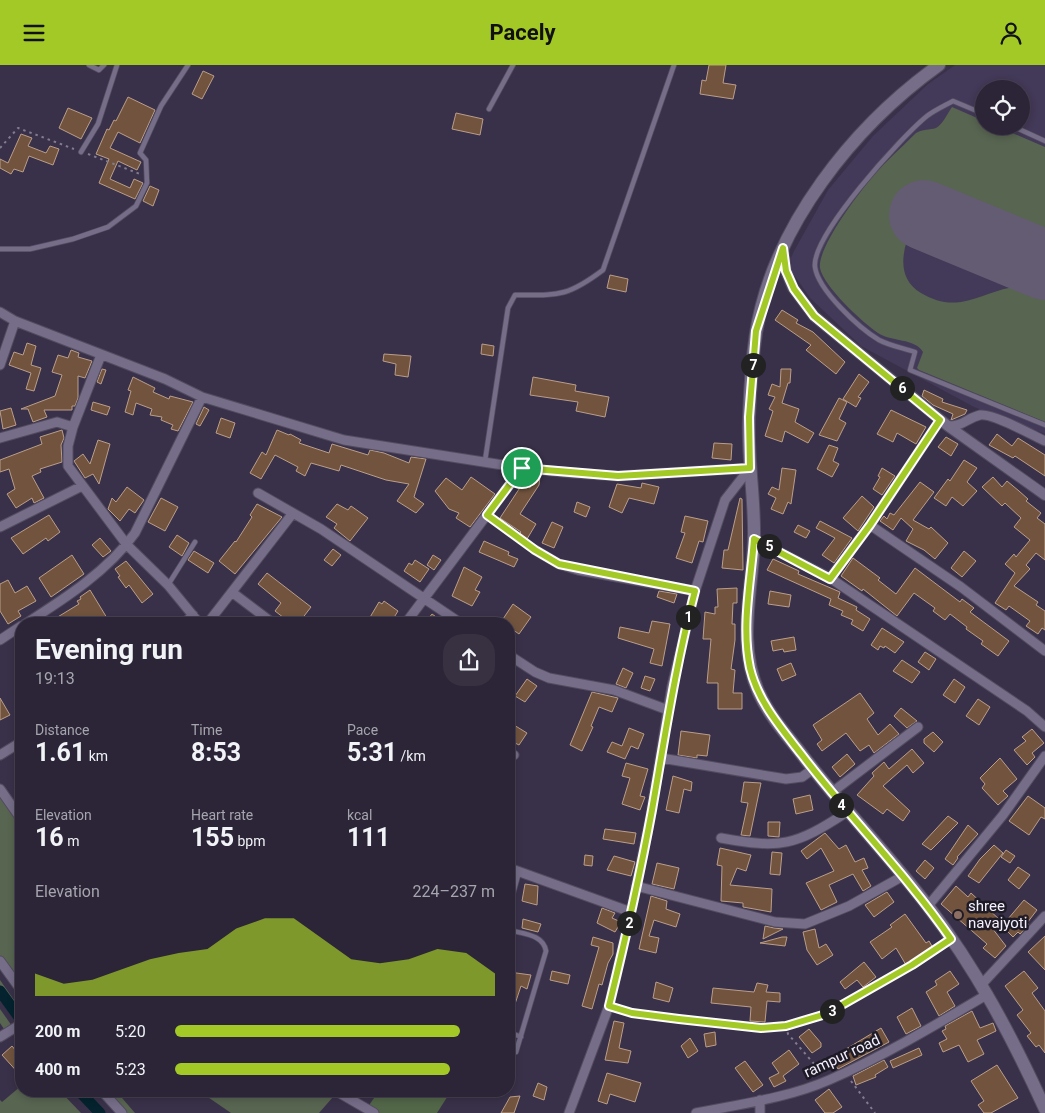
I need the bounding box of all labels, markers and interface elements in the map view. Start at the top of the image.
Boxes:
icon: menu [20,19,48,47]
icon: person [997,19,1025,47]
text: Pacely [489,20,556,45]
map controls [975,80,1030,135]
button: locate [975,80,1030,135]
pin: 7 [740,353,766,377]
text: 7 [749,357,758,373]
pin: 6 [890,375,914,401]
text: 6 [898,380,907,396]
pin [501,447,543,489]
icon: arrive [508,454,536,482]
pin: 5 [756,533,782,559]
text: 5 [765,538,774,554]
pin: 1 [676,605,700,629]
text: 1 [684,609,693,625]
text: Evening run [35,633,183,666]
button: share [443,634,495,686]
text: 19:13 [35,669,75,688]
text: Distance [35,722,90,738]
text: Time [191,722,222,738]
text: Pace [347,722,378,738]
text: 1.61 [35,738,85,767]
text: 8:53 [191,738,241,767]
text: 5:31 [347,738,397,767]
text: km [85,748,108,764]
text: /km [397,748,426,764]
pin: 4 [828,793,854,817]
text: 4 [837,797,846,813]
text: Elevation [35,807,92,823]
text: Heart rate [191,807,253,823]
text: kcal [347,807,372,823]
text: 16 [35,823,64,852]
text: 155 [191,823,234,852]
text: 111 [347,823,390,852]
text: m [64,833,79,849]
text: bpm [234,833,266,849]
text: Elevation [35,882,100,901]
text: 224–237 m [413,882,495,901]
place label: shree navajyoti [968,897,1027,932]
marker: shree navajyoti [952,909,964,921]
pin: 2 [616,911,642,935]
text: 2 [625,915,634,931]
pin: 3 [820,999,844,1023]
text: 3 [828,1003,837,1019]
text: 200 m [35,1022,80,1041]
text: 5:20 [115,1022,146,1041]
street label: rampur road [801,1031,883,1081]
text: 400 m [35,1060,80,1079]
text: 5:23 [115,1060,146,1079]

